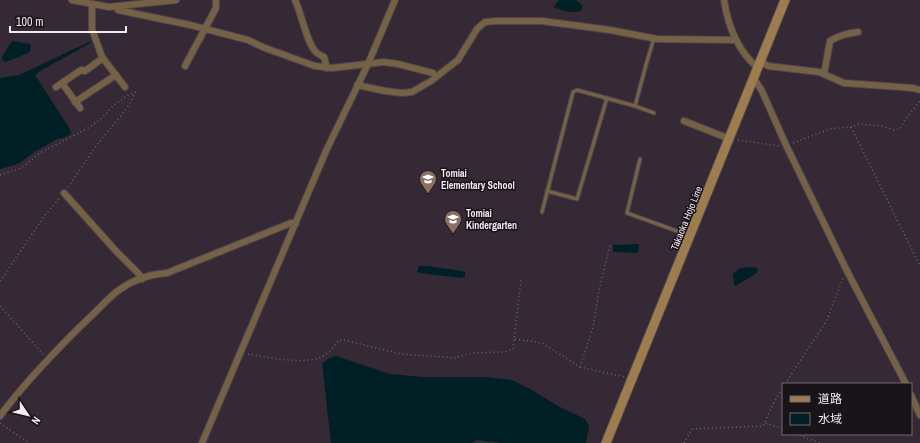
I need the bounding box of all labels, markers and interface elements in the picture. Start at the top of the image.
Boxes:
scale bar [10,8,126,34]
text: 100 m [16,14,43,30]
place label: Tomiai Elementary School [441,167,515,192]
school or university icon: Tomiai Elementary School [418,169,438,194]
street label: Takaoka Hojo Line [668,184,705,252]
place label: Tomiai Kindergarten [466,207,517,232]
school or university icon: Tomiai Kindergarten [443,209,463,234]
legend [782,383,912,435]
text: 道路 [818,391,842,407]
north arrow [8,395,48,435]
text: 水域 [818,411,842,427]
text: N [29,414,44,427]

